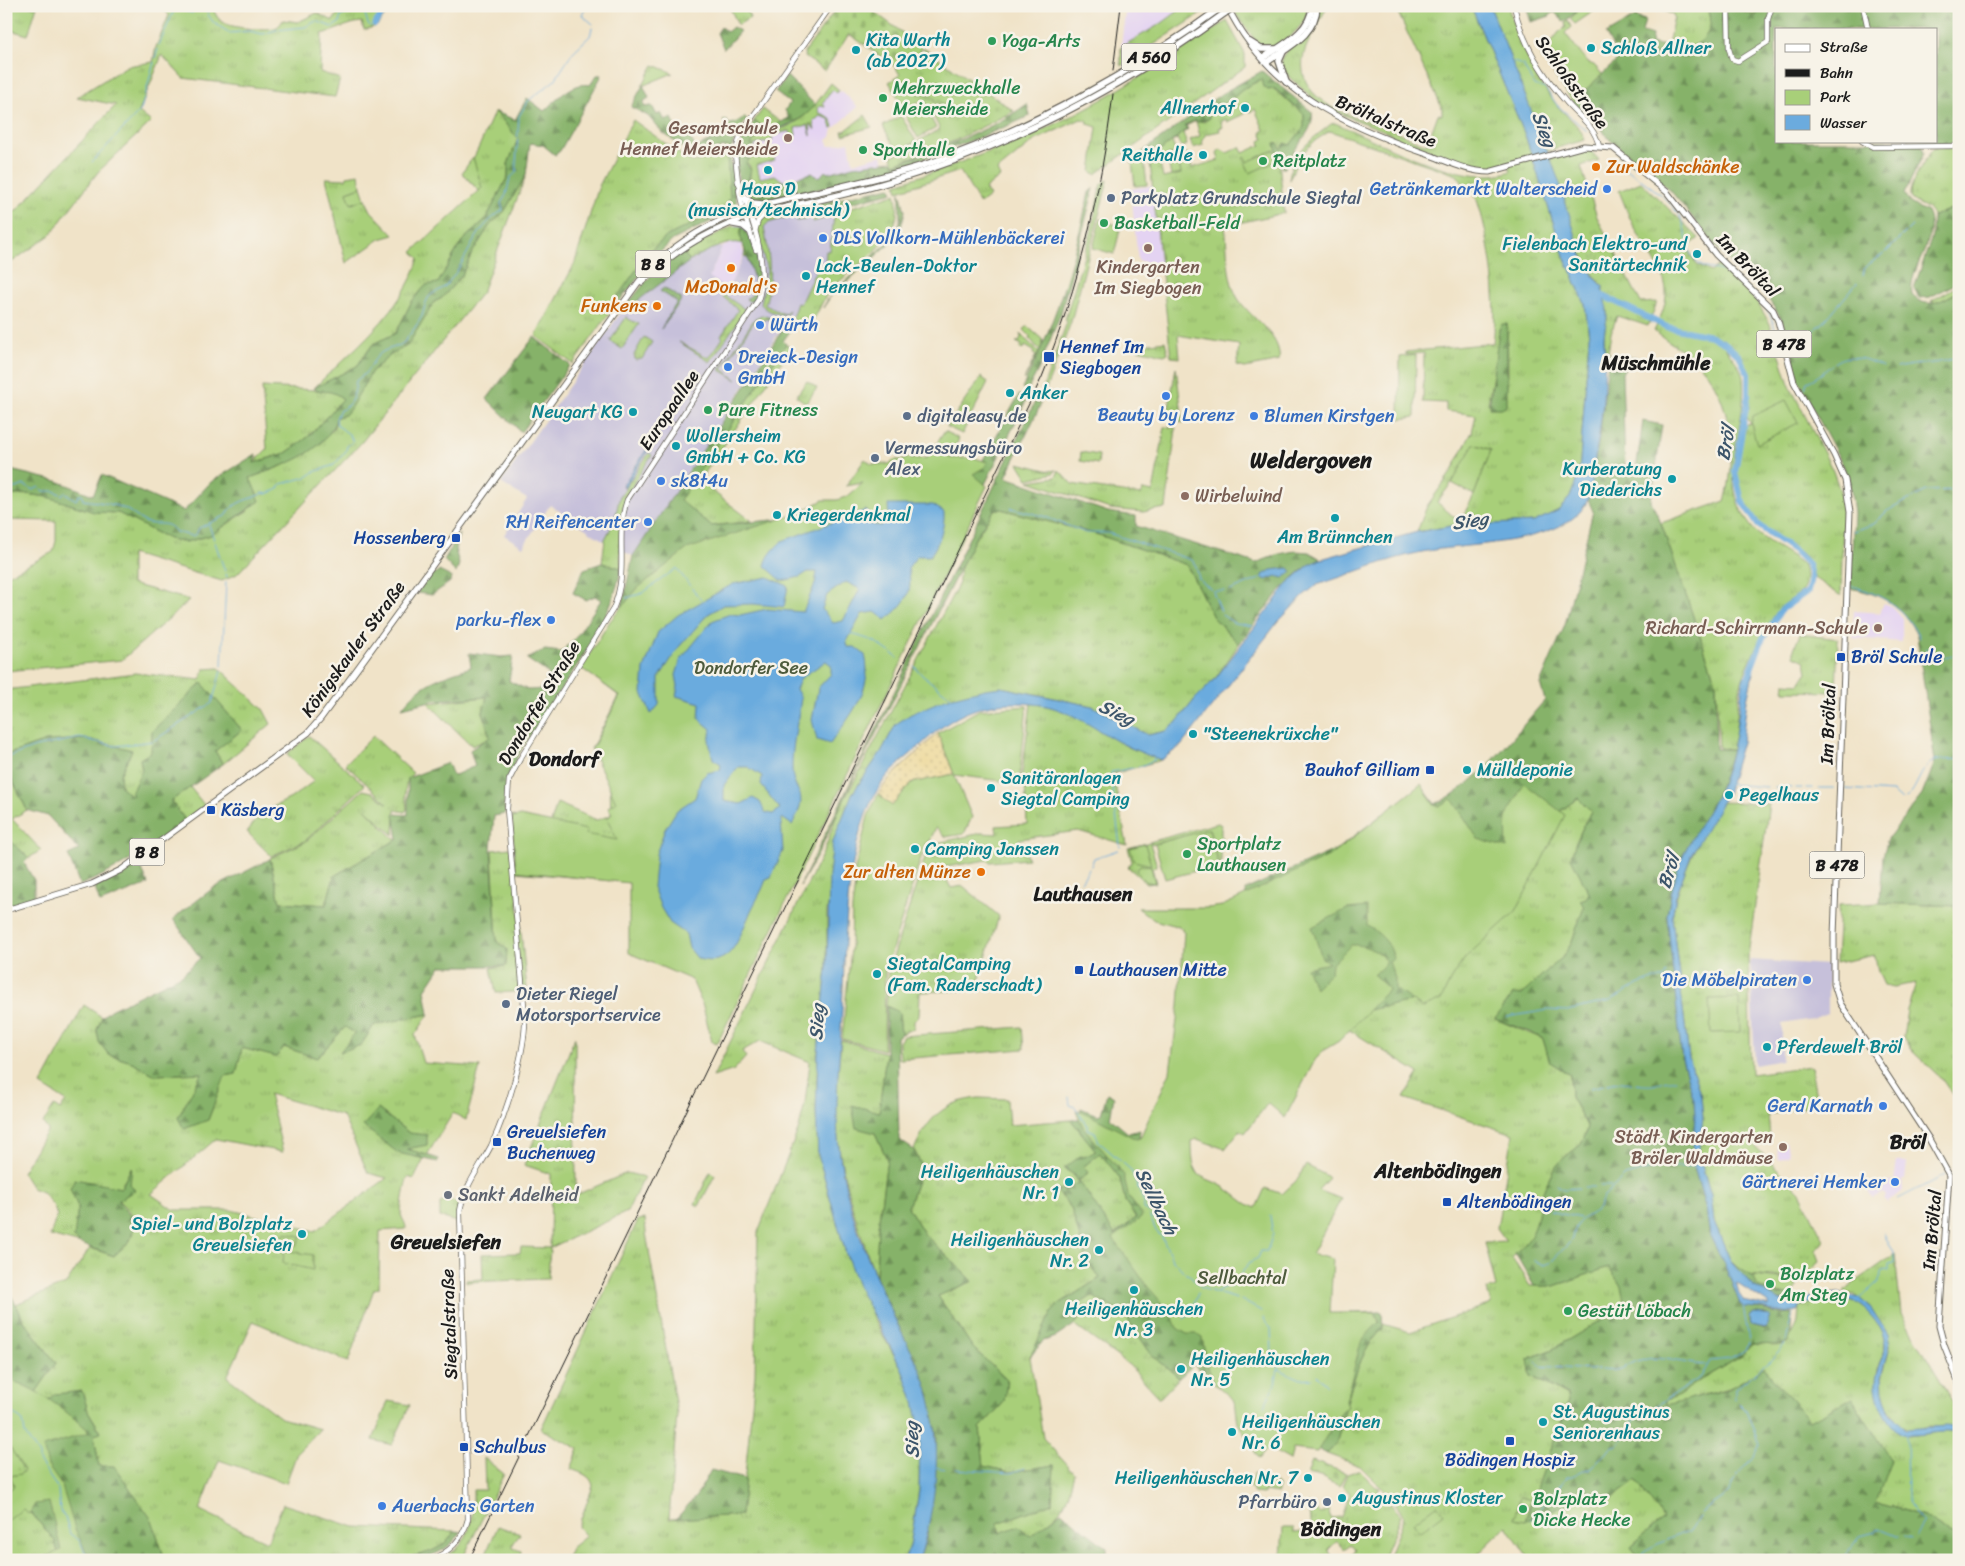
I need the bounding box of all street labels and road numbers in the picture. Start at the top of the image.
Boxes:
street label: Schloßstraße [1527,28,1617,136]
road number: A 560 [1122,44,1176,70]
street label: Bröltalstraße [1330,85,1442,157]
street label: Im Bröltal [1708,224,1788,306]
road number: B 8 [636,250,670,278]
road number: B 478 [1756,330,1812,358]
street label: Europaallee [630,363,708,457]
street label: Königskauler Straße [292,574,414,724]
street label: Dondorfer Straße [493,637,585,769]
street label: Im Bröltal [1811,682,1845,766]
road number: B 8 [130,839,164,866]
road number: B 478 [1810,852,1864,878]
street label: Im Bröltal [1912,1188,1952,1273]
street label: Siegtalstraße [431,1268,467,1380]

